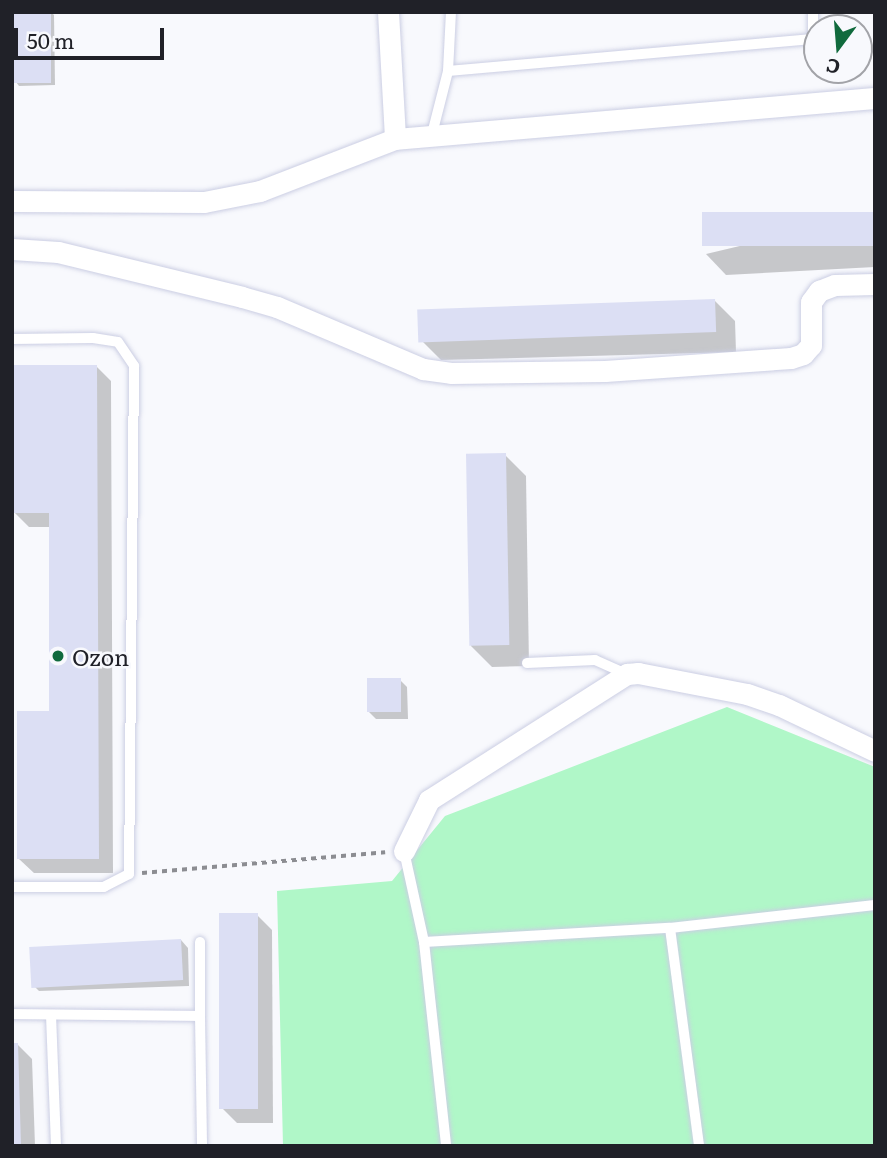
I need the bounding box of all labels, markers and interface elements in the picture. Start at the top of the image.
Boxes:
scale bar [18,14,168,58]
north arrow [803,14,873,84]
text: 50 m [27,24,74,55]
text: С [822,52,843,83]
place label: Ozon [72,642,129,670]
marker: Ozon [50,648,66,664]

